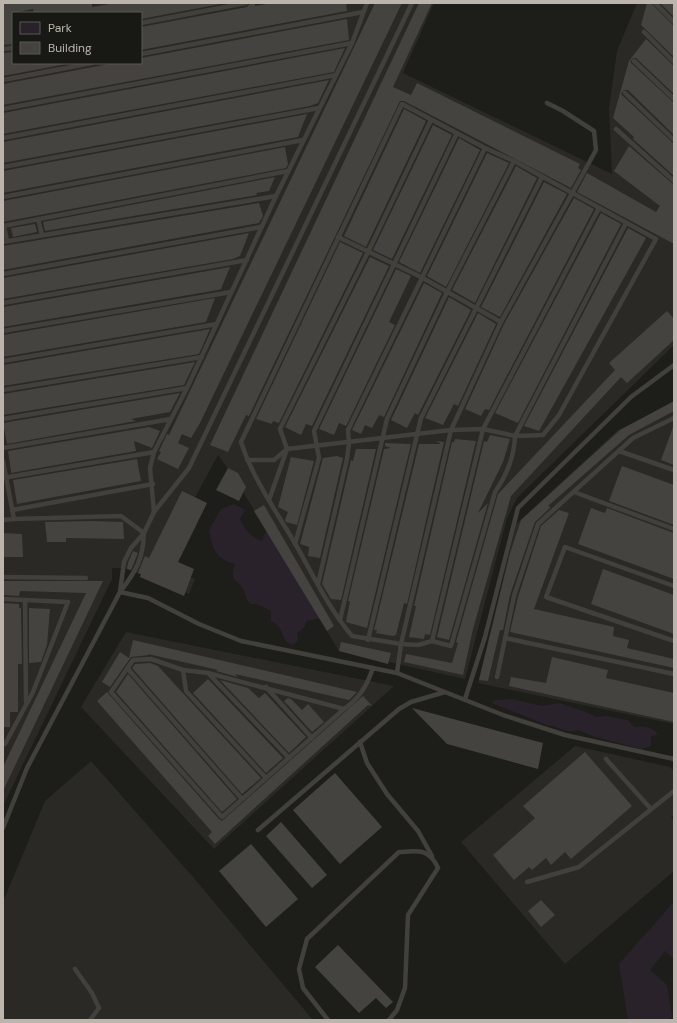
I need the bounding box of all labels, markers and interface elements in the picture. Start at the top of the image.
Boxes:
legend [12,12,142,64]
text: Park [48,20,72,36]
text: Building [48,40,92,56]

